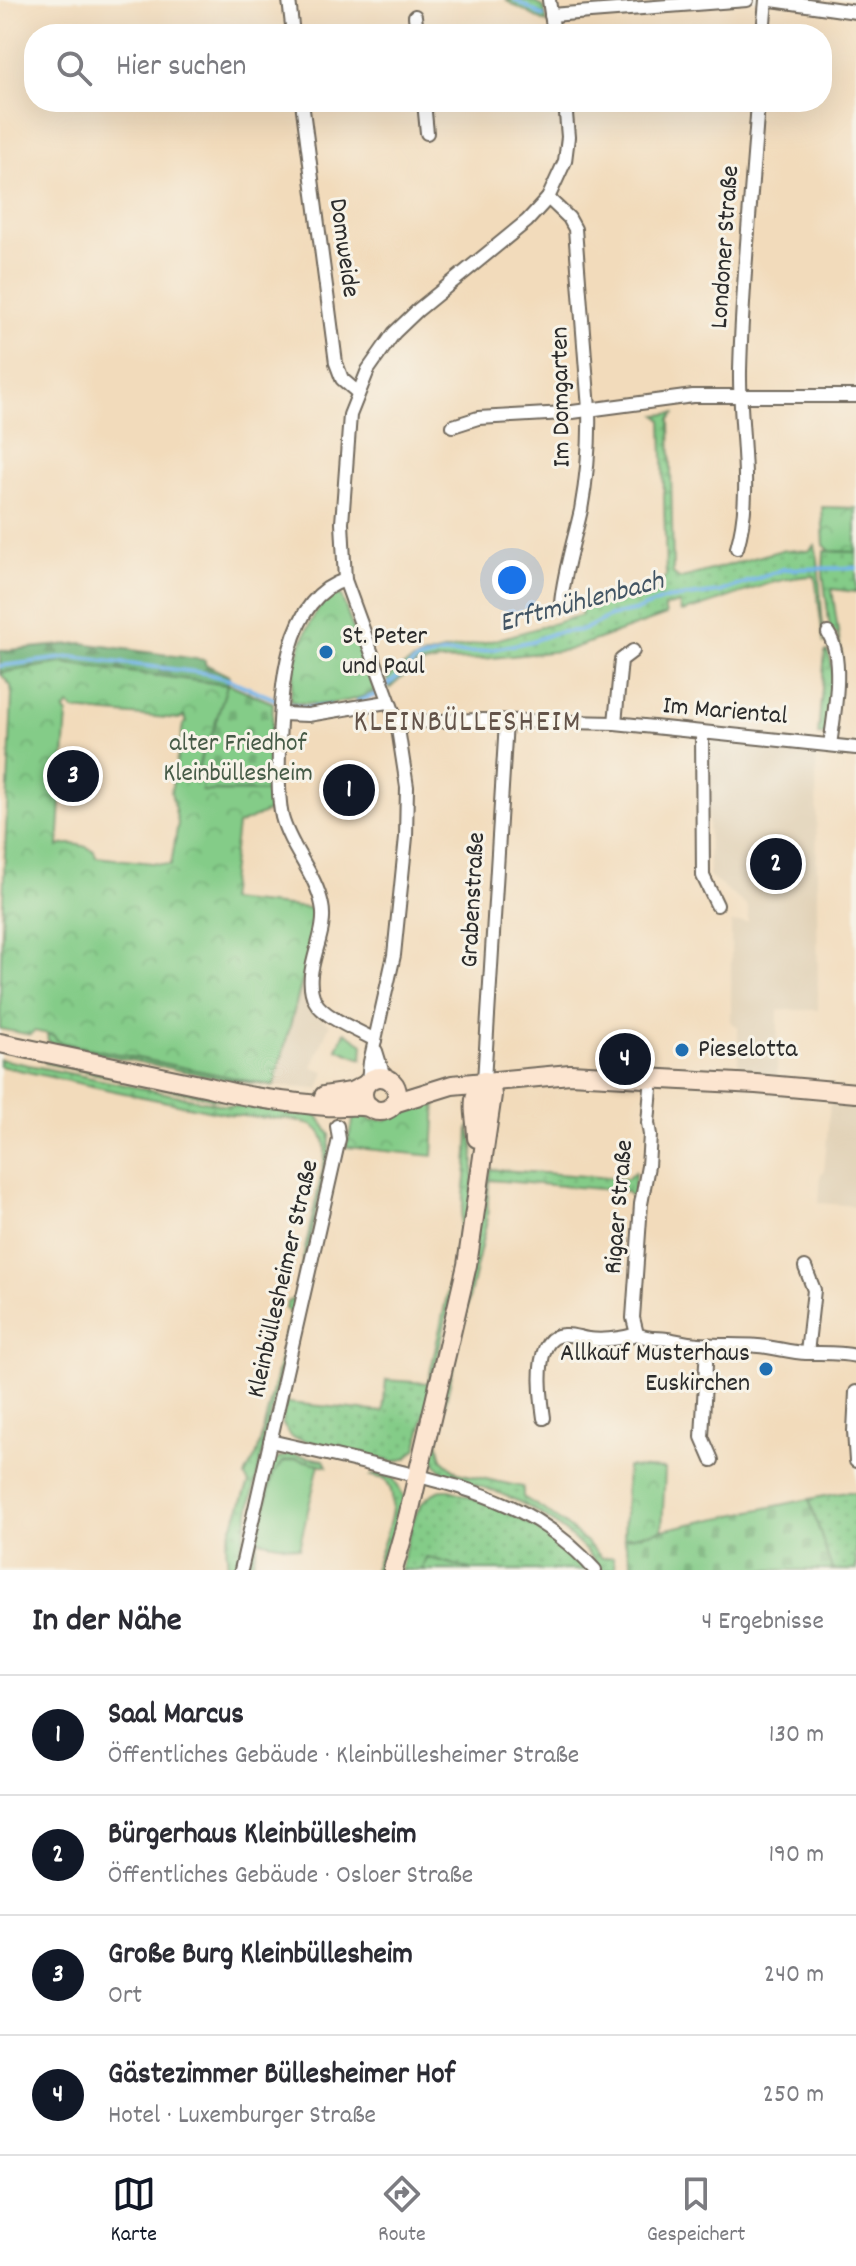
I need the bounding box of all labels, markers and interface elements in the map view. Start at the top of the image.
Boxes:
search box [24,24,832,112]
icon: search [52,46,96,90]
text: Hier suchen [116,47,246,90]
street label: Londoner Straße [702,164,750,330]
street label: Domweide [318,196,368,300]
street label: Im Domgarten [542,326,582,468]
your location [492,560,532,600]
water label: Erftmühlenbach [495,563,670,645]
place label: St. Peter und Paul [342,619,428,686]
marker: St. Peter und Paul [317,643,335,661]
street label: Im Mariental [661,688,789,736]
district label: KLEINBÜLLESHEIM [354,703,582,746]
park label: alter Friedhof Kleinbüllesheim [163,726,313,793]
pin: 3 [47,746,99,806]
pin: 1 [323,760,375,820]
street label: Grabenstraße [452,831,496,969]
pin: 2 [750,834,802,894]
pin: 4 [599,1029,651,1089]
place label: Pieselotta [698,1032,798,1069]
marker: Pieselotta [673,1041,691,1059]
street label: Rigaer Straße [596,1138,644,1276]
street label: Kleinbüllesheimer Straße [239,1156,329,1402]
place label: Allkauf Musterhaus Euskirchen [560,1336,750,1403]
marker: Allkauf Musterhaus Euskirchen [757,1360,775,1378]
text: In der Nähe [32,1598,182,1647]
text: 4 Ergebnisse [702,1604,824,1641]
text: Saal Marcus [108,1695,244,1738]
text: 1 [55,1717,61,1754]
text: 130 m [769,1717,824,1754]
text: Öffentliches Gebäude · Kleinbüllesheimer Straße [108,1738,579,1775]
text: Bürgerhaus Kleinbüllesheim [108,1815,417,1858]
text: 2 [52,1837,64,1874]
text: 190 m [768,1837,824,1874]
text: Öffentliches Gebäude · Osloer Straße [108,1858,473,1895]
text: Große Burg Kleinbüllesheim [108,1935,413,1978]
text: 3 [52,1957,64,1994]
text: 240 m [764,1957,824,1994]
text: Ort [108,1978,142,2015]
text: Gästezimmer Büllesheimer Hof [108,2055,455,2098]
text: 4 [53,2077,63,2114]
text: 250 m [763,2077,824,2114]
text: Hotel · Luxemburger Straße [108,2098,376,2135]
tab: Karte [110,2172,157,2251]
tab: Route [378,2172,426,2251]
tab: Gespeichert [647,2172,745,2251]

